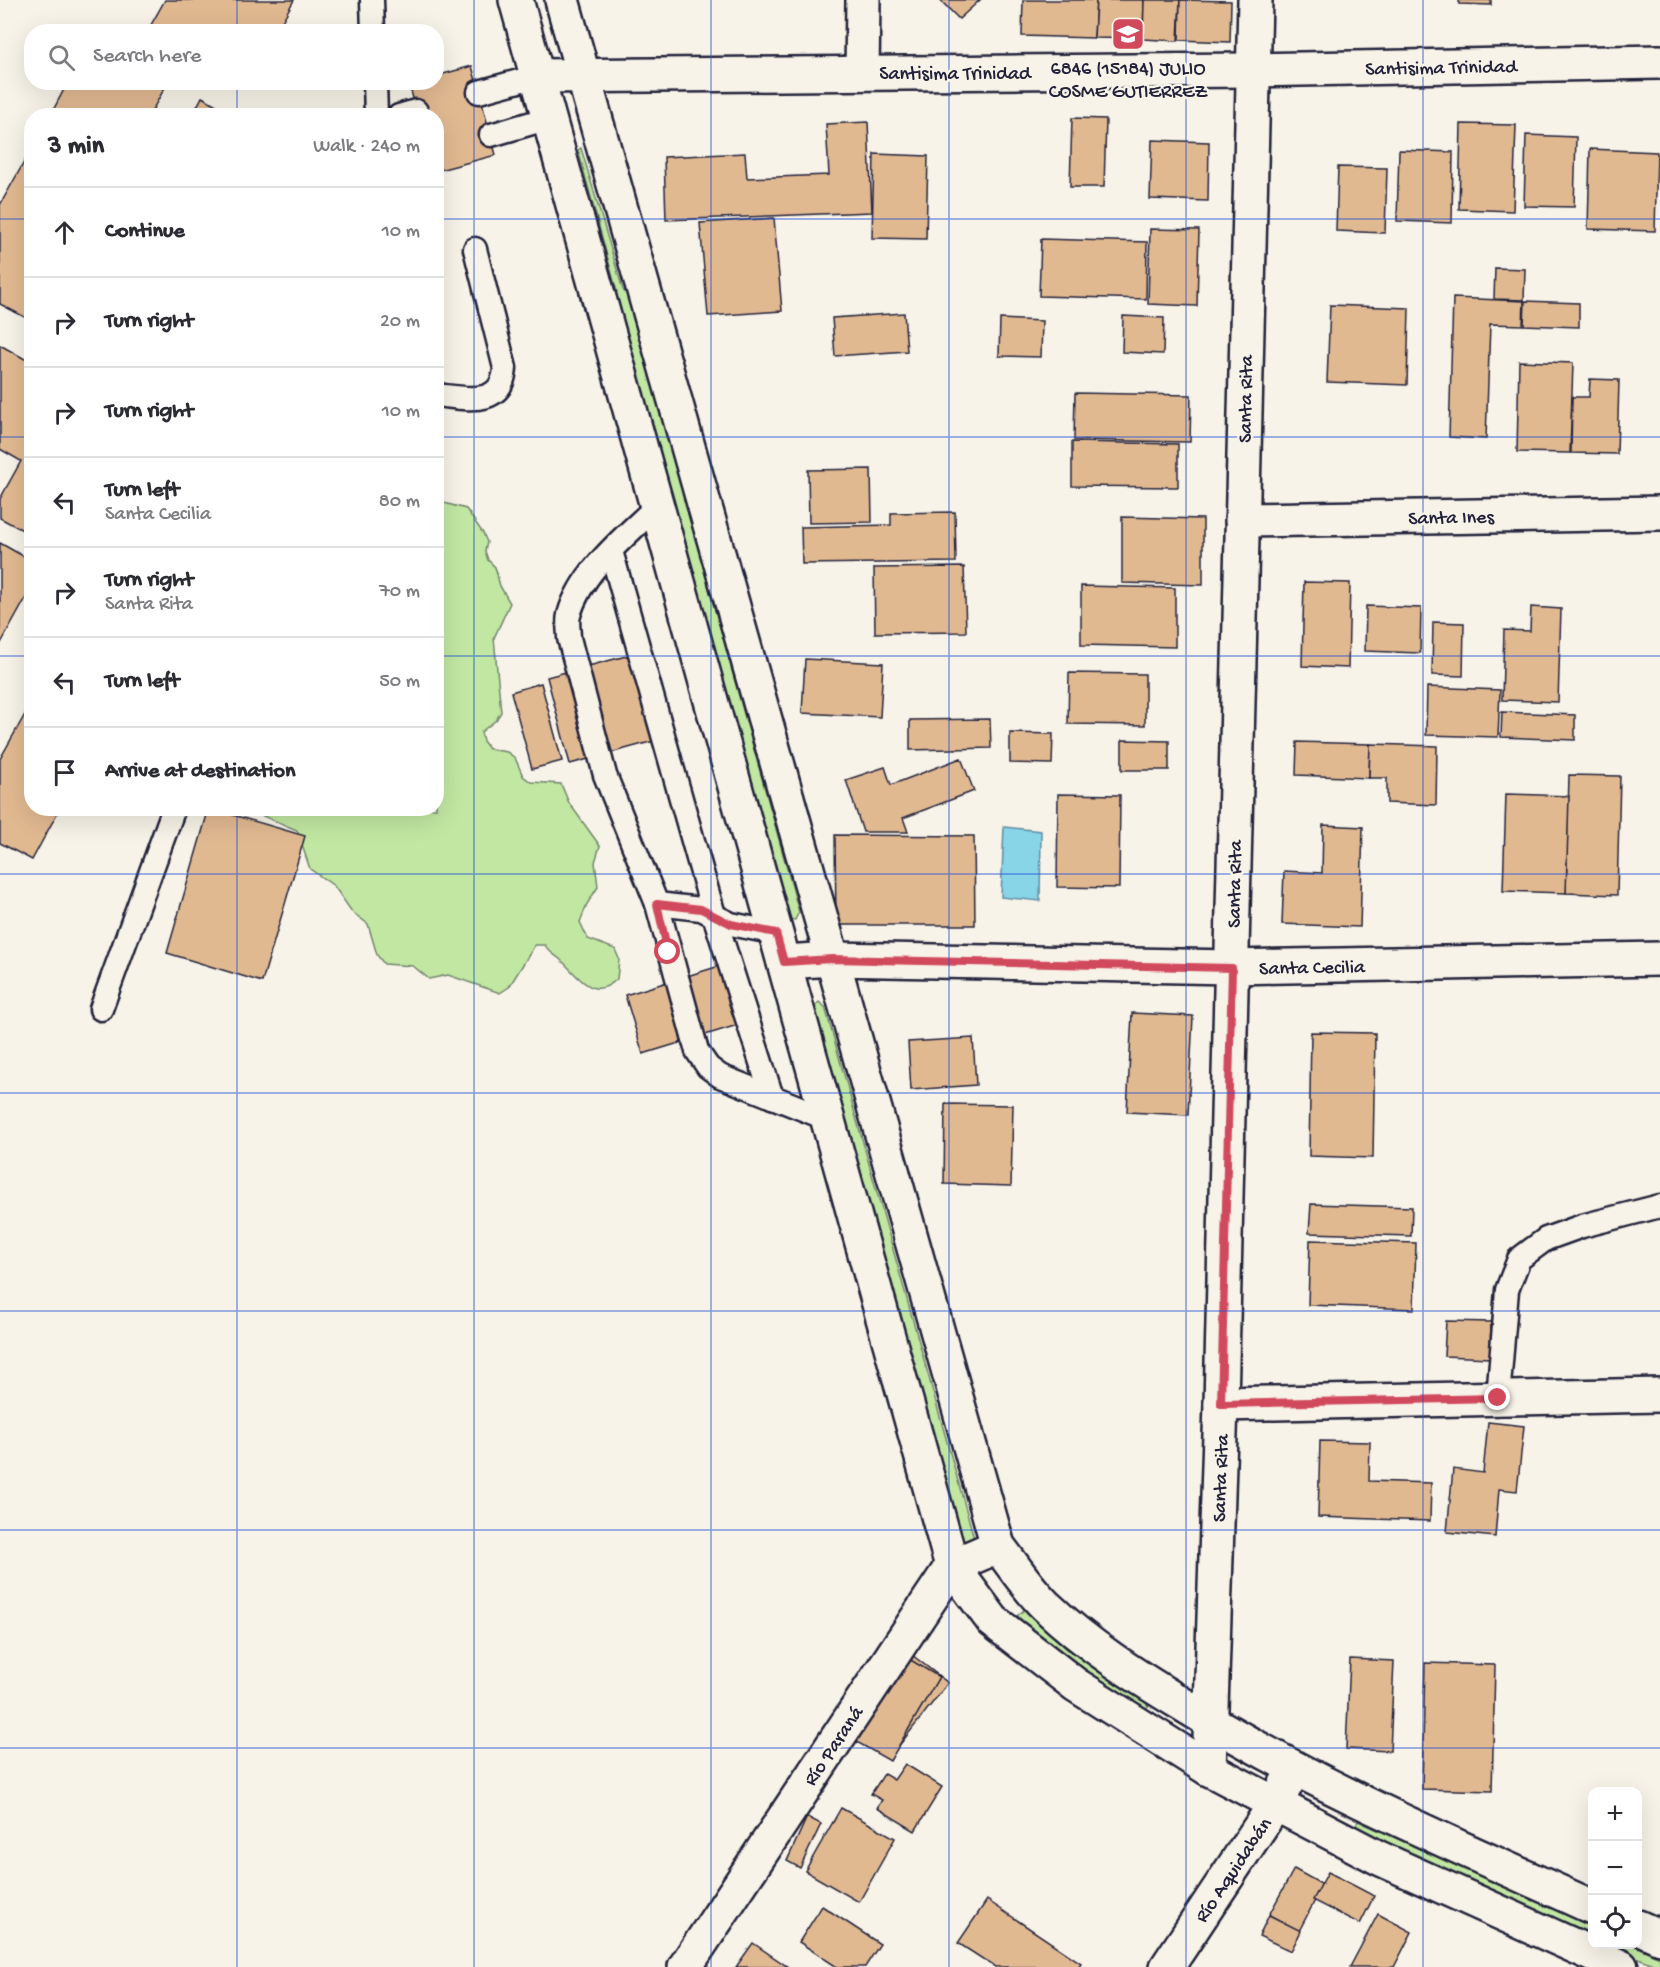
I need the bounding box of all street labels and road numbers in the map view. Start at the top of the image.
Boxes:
street label: Santisima Trinidad [1365,57,1519,82]
street label: Santisima Trinidad [879,64,1033,87]
street label: Santa Rita [1235,354,1260,443]
street label: Santa Ines [1408,507,1495,532]
street label: Santa Rita [1224,839,1249,928]
street label: Santa Cecilia [1259,957,1366,982]
street label: Santa Rita [1209,1433,1236,1522]
street label: Río Paraná [800,1702,870,1791]
street label: Río Aquidabán [1191,1814,1279,1928]

